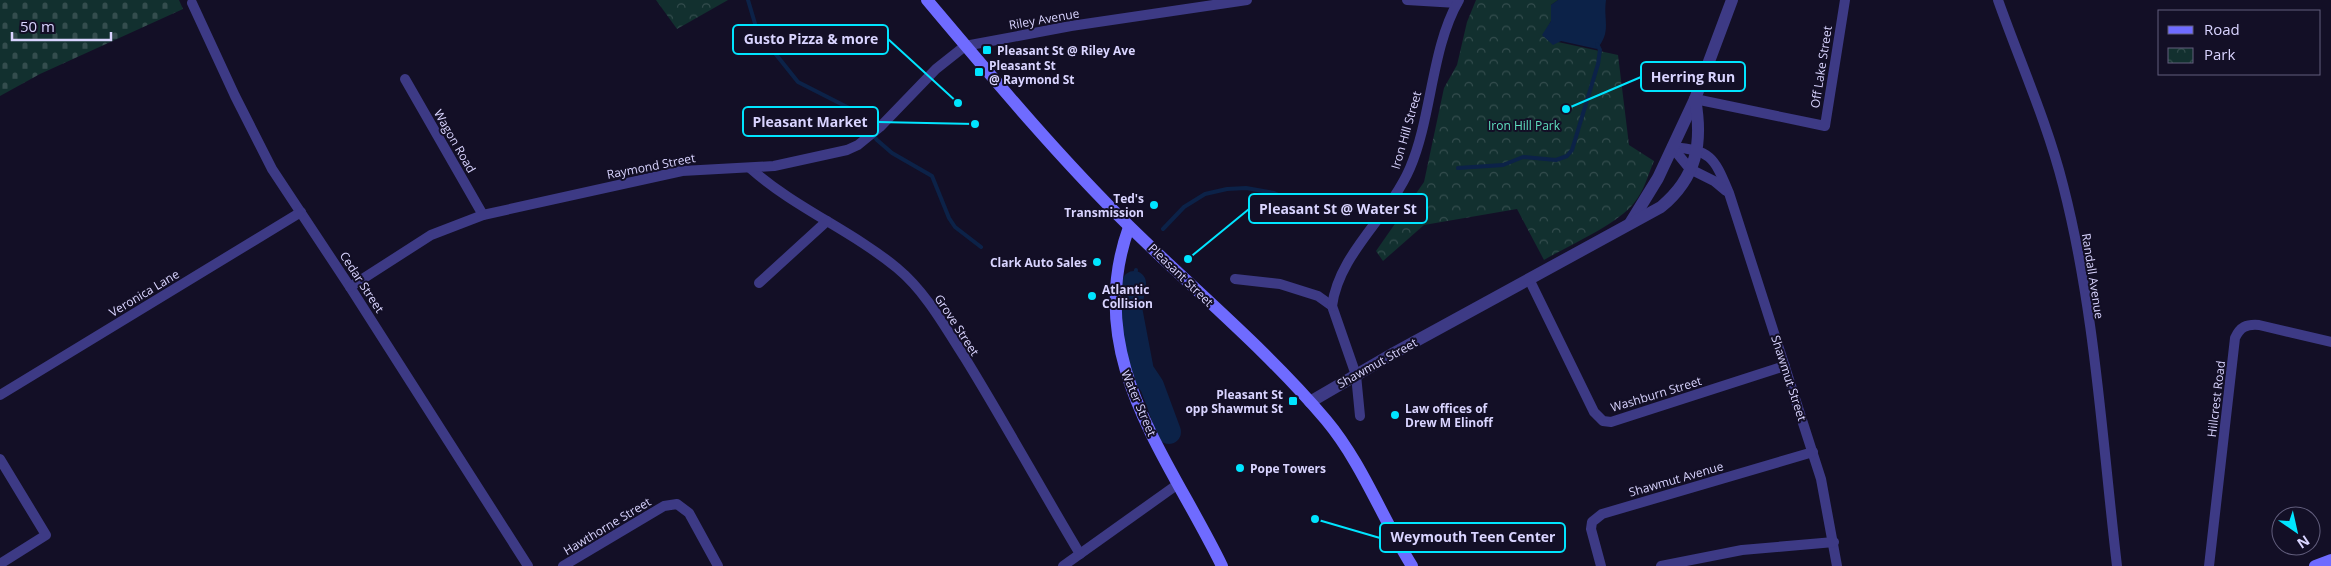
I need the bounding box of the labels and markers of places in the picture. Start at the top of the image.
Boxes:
callout: Gusto Pizza & more [733,25,888,54]
place label: Pleasant St @ Riley Ave [997,42,1135,59]
marker: Pleasant St @ Riley Ave [981,44,993,56]
place label: Pleasant St @ Raymond St [989,57,1075,88]
callout: Herring Run [1641,62,1745,91]
marker: Pleasant St @ Raymond St [973,66,985,78]
callout: Pleasant Market [743,107,878,136]
place label: Ted's Transmission [1064,190,1144,221]
callout: Pleasant St @ Water St [1249,194,1427,223]
marker: Ted's Transmission [1148,199,1160,211]
place label: Clark Auto Sales [990,254,1087,271]
marker: Clark Auto Sales [1091,256,1103,268]
place label: Atlantic Collision [1102,281,1153,312]
marker: Atlantic Collision [1086,290,1098,302]
place label: Pleasant St opp Shawmut St [1185,386,1283,417]
marker: Pleasant St opp Shawmut St [1287,395,1299,407]
place label: Law offices of Drew M Elinoff [1405,400,1494,431]
marker: Law offices of Drew M Elinoff [1389,409,1401,421]
place label: Pope Towers [1250,460,1326,477]
marker: Pope Towers [1234,462,1246,474]
callout: Weymouth Teen Center [1380,523,1565,552]

